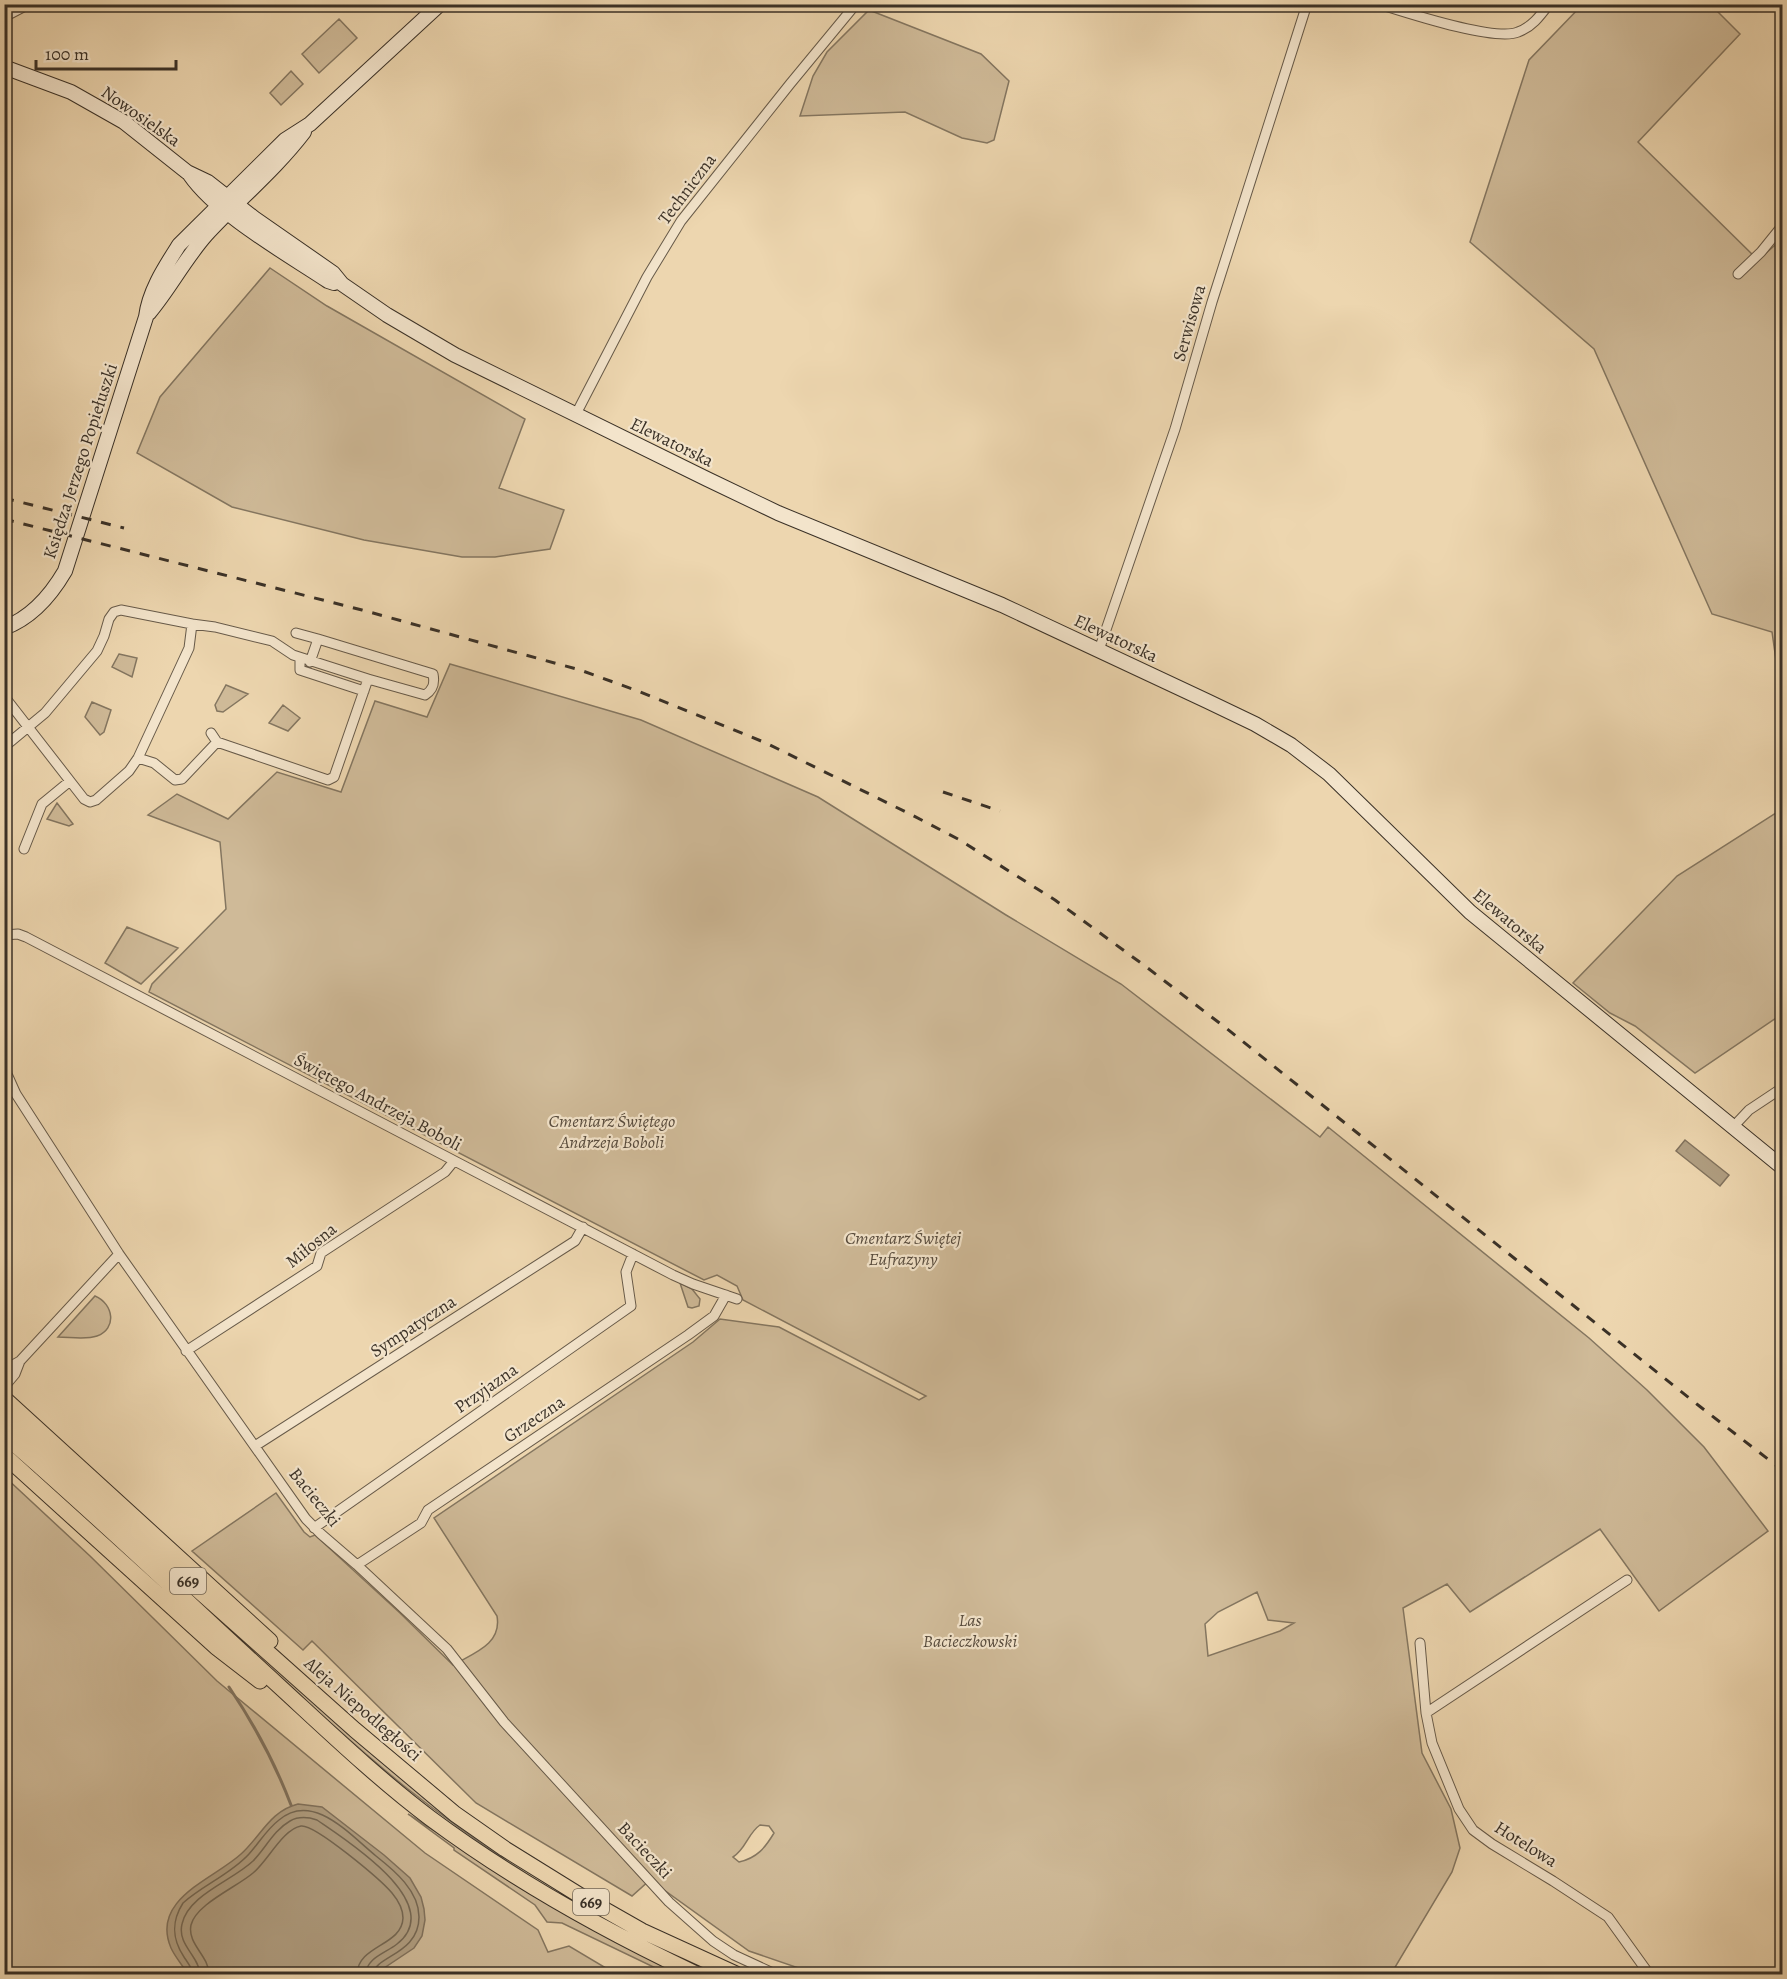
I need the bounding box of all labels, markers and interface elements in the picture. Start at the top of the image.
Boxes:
scale bar [36,33,176,71]
text: 100 m [45,42,89,66]
street label: Nowosielska [97,80,186,152]
street label: Techniczna [652,148,722,229]
street label: Serwisowa [1167,281,1212,364]
street label: Księdza Jerzego Popiełuszki [37,360,123,562]
street label: Elewatorska [626,412,718,473]
street label: Elewatorska [1070,608,1162,668]
street label: Elewatorska [1468,883,1553,959]
street label: Świętego Andrzeja Boboli [290,1048,466,1156]
park label: Cmentarz Świętego Andrzeja Boboli [549,1109,675,1154]
street label: Miłosna [280,1217,342,1273]
park label: Cmentarz Świętej Eufrazyny [845,1226,962,1271]
street label: Sympatyczna [365,1289,461,1363]
street label: Przyjazna [449,1357,523,1419]
street label: Grzeczna [499,1389,570,1448]
street label: Bacieczki [284,1462,346,1532]
road number: 669 [170,1568,206,1594]
park label: Las Bacieczkowski [923,1608,1017,1653]
street label: Aleja Niepodległości [298,1651,427,1767]
street label: Hotelowa [1490,1815,1563,1873]
street label: Bacieczki [612,1816,678,1884]
road number: 669 [573,1889,609,1915]

